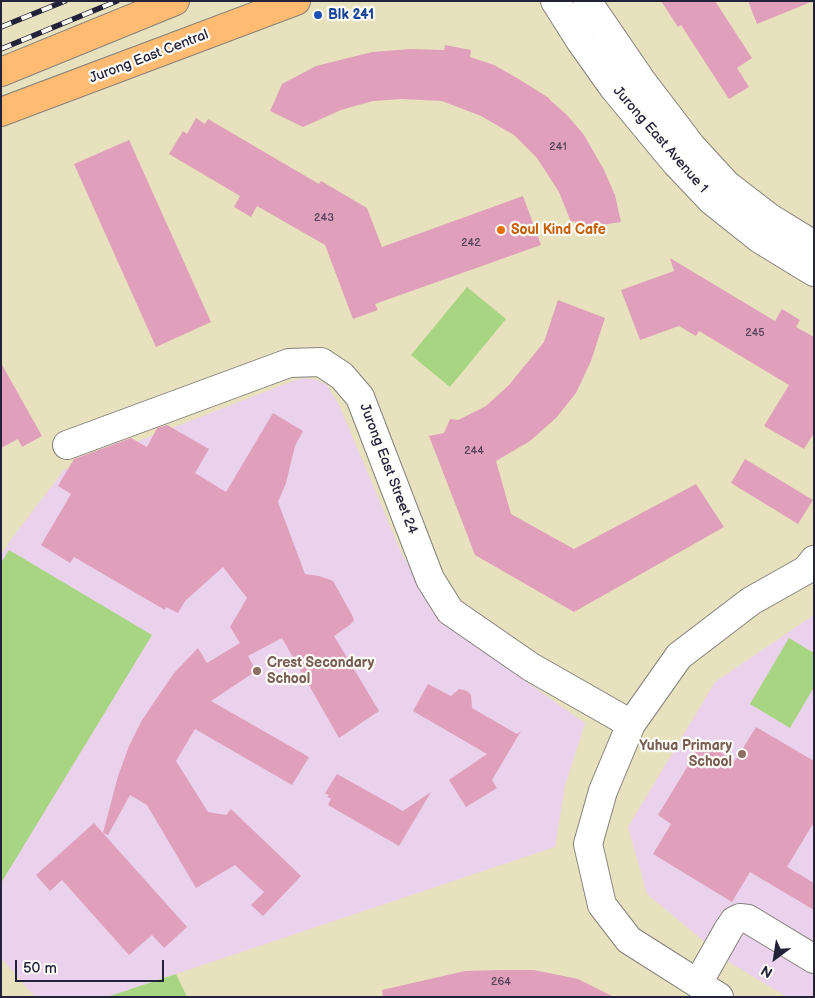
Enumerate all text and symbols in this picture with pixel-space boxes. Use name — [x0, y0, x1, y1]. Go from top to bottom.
place label: Blk 241 — [328, 7, 374, 23]
marker: Blk 241 — [312, 9, 324, 21]
street label: Jurong East Central — [87, 27, 211, 87]
street label: Jurong East Avenue 1 — [609, 83, 711, 197]
house number: 241 — [549, 140, 567, 154]
house number: 243 — [314, 211, 334, 225]
place label: Soul Kind Cafe — [511, 222, 606, 238]
marker: Soul Kind Cafe — [495, 224, 507, 236]
house number: 242 — [461, 236, 481, 250]
house number: 245 — [745, 326, 765, 340]
street label: Jurong East Street 24 — [355, 401, 421, 537]
house number: 244 — [464, 444, 484, 458]
place label: Crest Secondary School — [267, 655, 374, 688]
marker: Crest Secondary School — [251, 665, 263, 677]
place label: Yuhua Primary School — [639, 738, 732, 770]
marker: Yuhua Primary School — [736, 748, 748, 760]
north arrow — [750, 933, 800, 983]
scale bar — [18, 950, 166, 982]
text: 50 m — [23, 959, 57, 978]
text: N — [758, 961, 776, 981]
house number: 264 — [491, 975, 511, 989]

